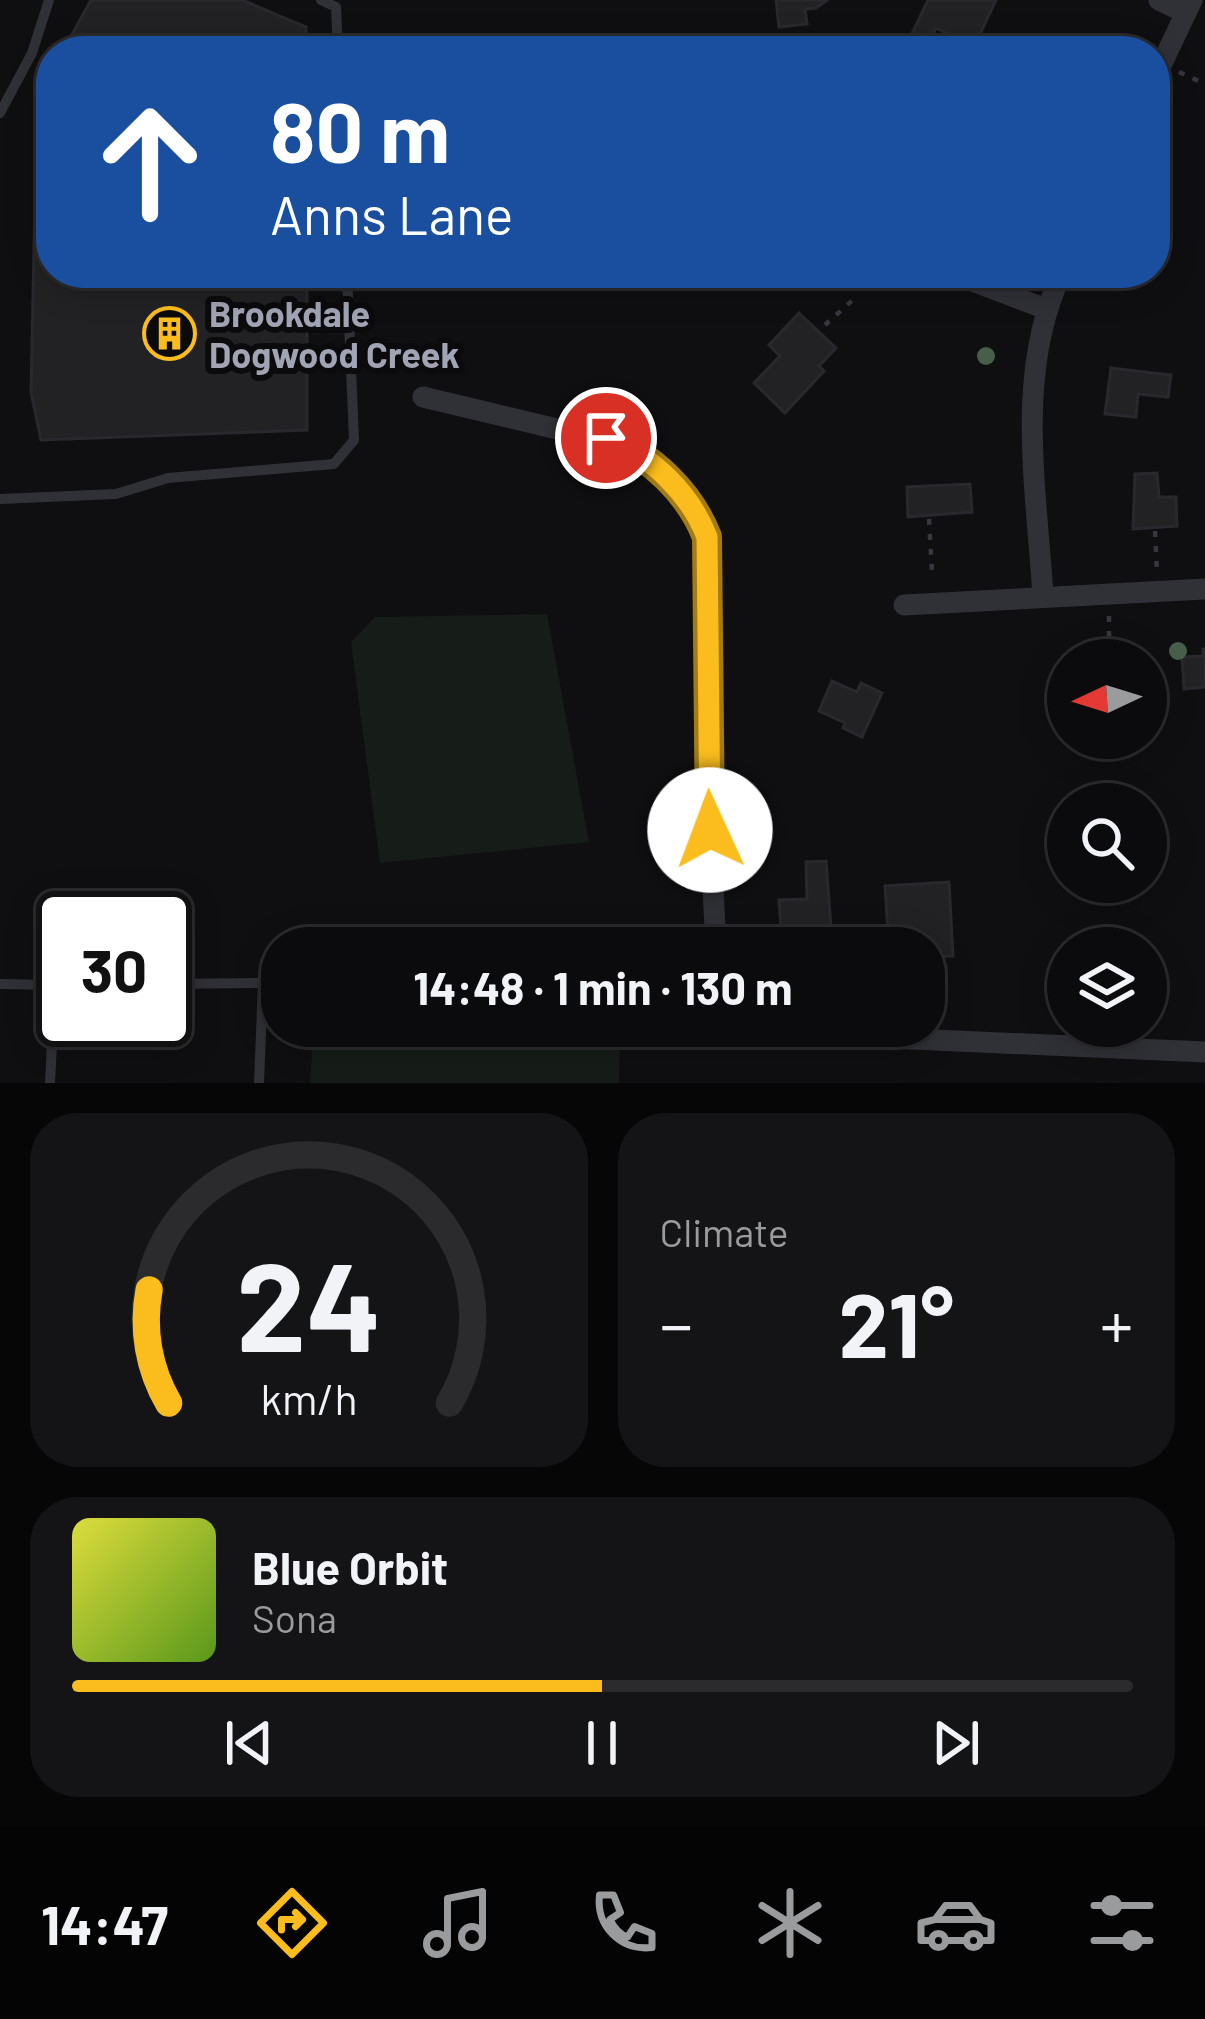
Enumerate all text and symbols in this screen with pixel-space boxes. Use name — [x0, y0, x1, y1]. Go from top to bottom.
text: 80 m — [270, 79, 450, 180]
icon: ahead — [72, 84, 228, 240]
text: Anns Lane — [270, 181, 514, 246]
place label: Brookdale Dogwood Creek — [209, 291, 460, 375]
building icon: Brookdale Dogwood Creek — [142, 305, 198, 361]
pin — [555, 387, 657, 489]
icon: arrive — [573, 405, 639, 471]
north arrow — [1047, 639, 1167, 759]
map controls — [1047, 639, 1167, 1047]
position arrow — [647, 767, 773, 893]
button: search — [1047, 783, 1167, 903]
speed limit sign: 30 — [36, 891, 192, 1047]
button: layers — [1047, 927, 1167, 1047]
text: 14:48 · 1 min · 130 m — [413, 960, 793, 1014]
text: Climate — [660, 1208, 789, 1255]
text: 24 — [236, 1227, 381, 1377]
text: 21° — [838, 1268, 954, 1376]
text: − — [660, 1283, 693, 1362]
text: + — [1100, 1283, 1133, 1362]
text: km/h — [260, 1372, 357, 1424]
text: Blue Orbit — [252, 1540, 448, 1594]
text: Sona — [252, 1594, 337, 1641]
icon: previous — [216, 1710, 282, 1776]
icon: pause — [569, 1710, 635, 1776]
icon: next — [923, 1710, 989, 1776]
icon: directions — [250, 1881, 334, 1965]
icon: music — [416, 1881, 500, 1965]
icon: phone — [582, 1881, 666, 1965]
icon: climate — [748, 1881, 832, 1965]
icon: car — [914, 1881, 998, 1965]
icon: filters — [1080, 1881, 1164, 1965]
text: 14:47 — [41, 1891, 168, 1956]

